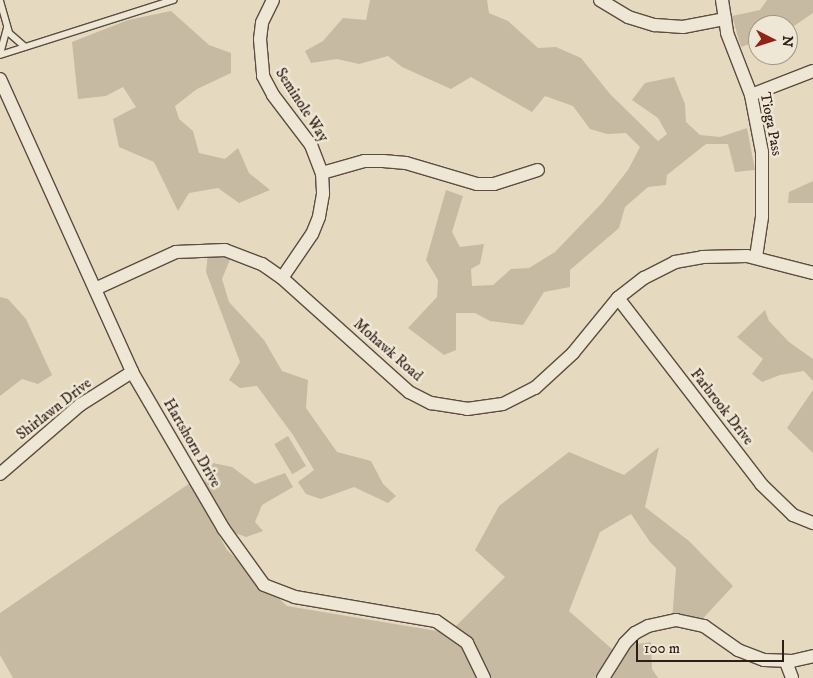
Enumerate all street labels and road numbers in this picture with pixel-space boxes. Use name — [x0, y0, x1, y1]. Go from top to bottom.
street label: Seminole Way — [271, 65, 333, 145]
street label: Tioga Pass — [756, 91, 786, 157]
street label: Mohawk Road — [350, 315, 426, 385]
street label: Farbrook Drive — [687, 365, 757, 449]
street label: Shirlawn Drive — [13, 374, 95, 444]
street label: Hartshorn Drive — [159, 395, 225, 491]

